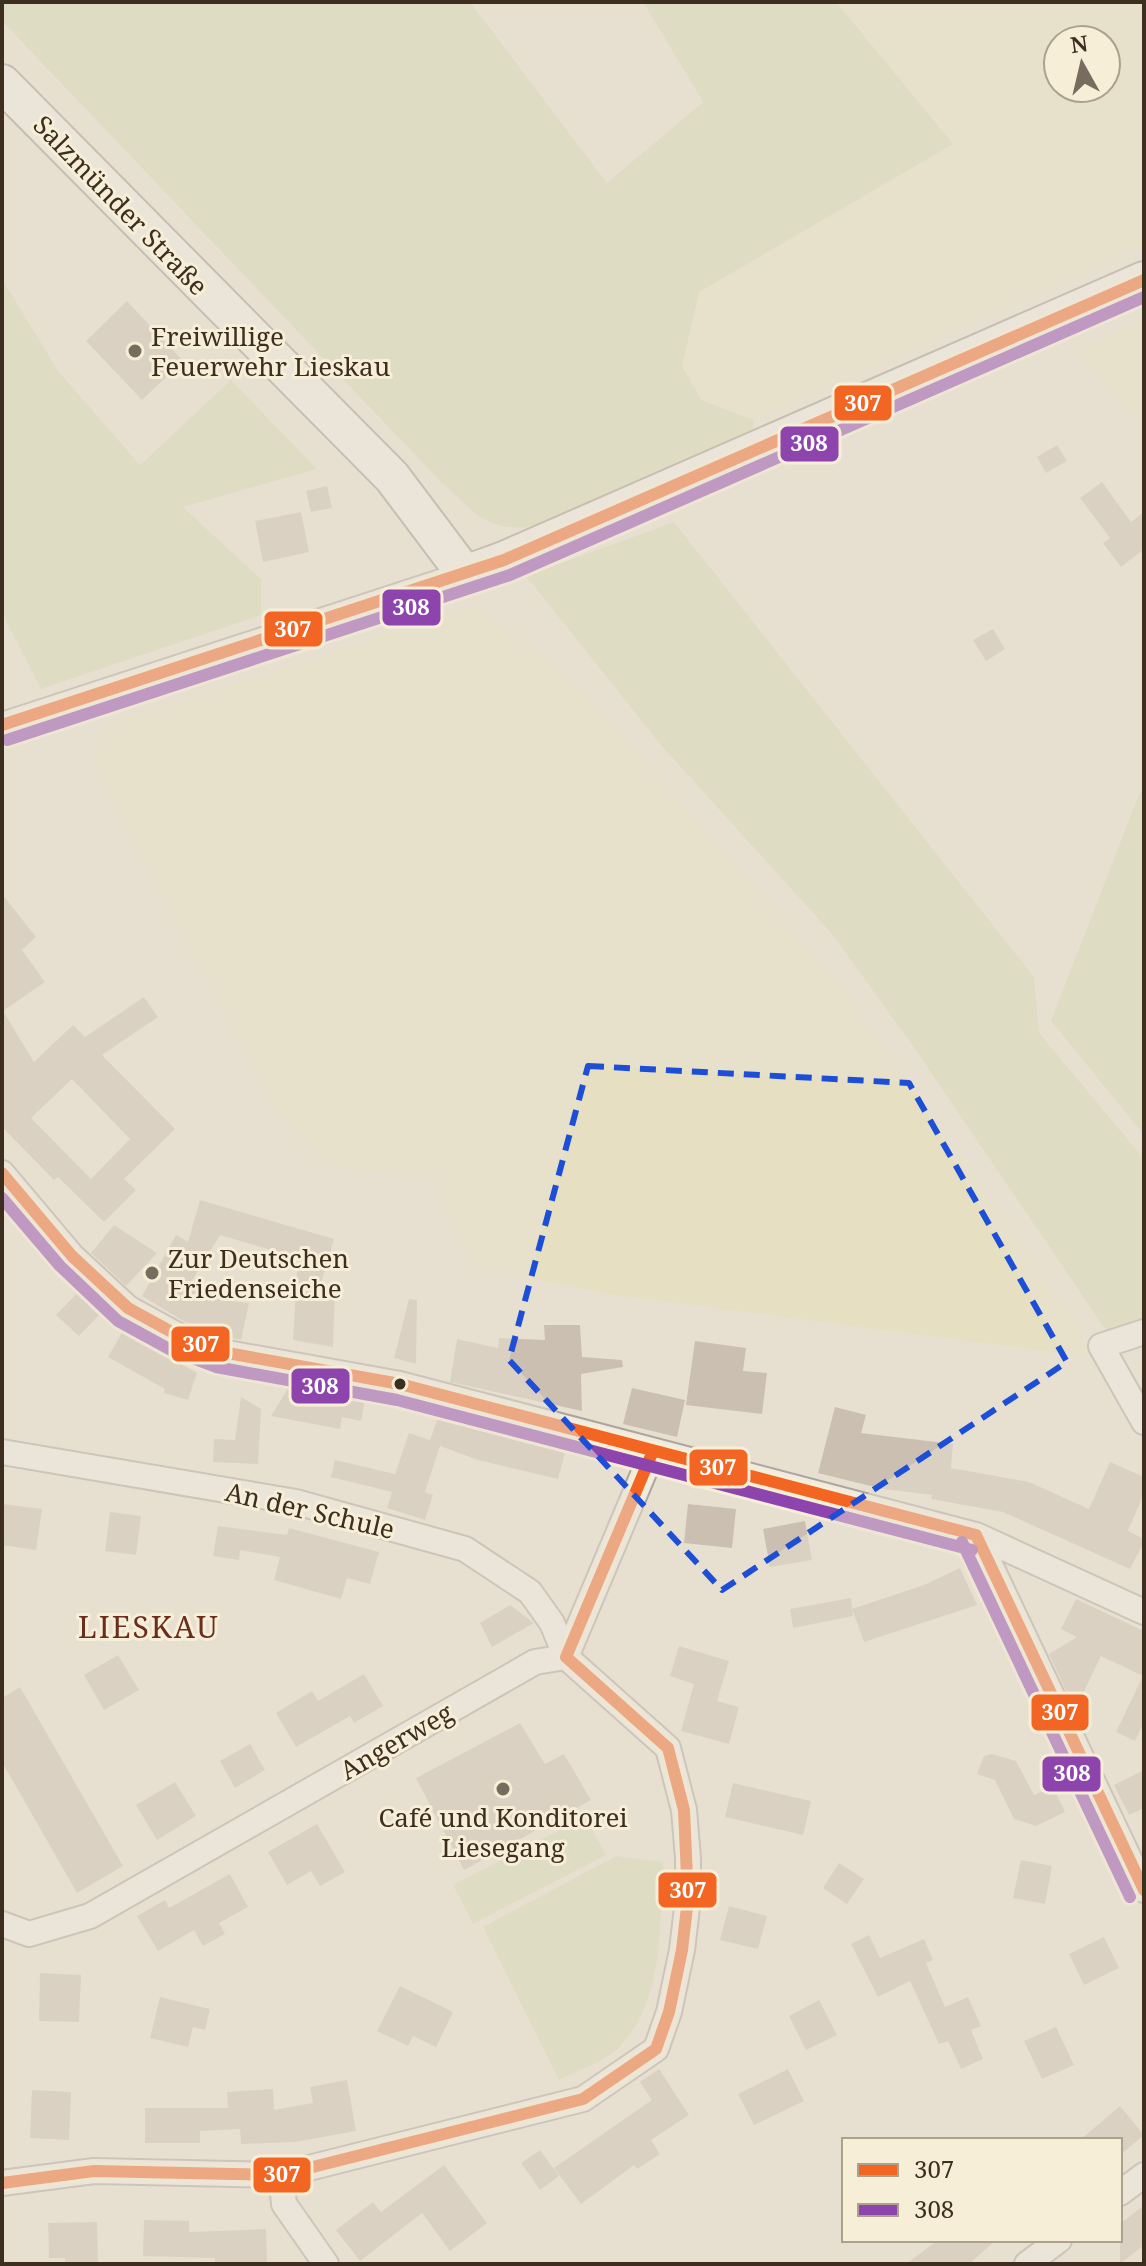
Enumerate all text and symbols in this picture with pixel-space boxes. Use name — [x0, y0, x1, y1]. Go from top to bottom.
north arrow — [1042, 24, 1122, 104]
text: N — [1068, 27, 1090, 59]
street label: Salzmünder Straße — [26, 107, 216, 303]
place label: Freiwillige Feuerwehr Lieskau — [151, 318, 390, 384]
marker: Freiwillige Feuerwehr Lieskau — [126, 342, 144, 360]
line badge: 307 — [833, 384, 893, 422]
text: 307 — [844, 387, 882, 417]
line badge: 308 — [779, 425, 840, 463]
text: 308 — [790, 427, 828, 457]
line badge: 308 — [381, 588, 442, 627]
text: 308 — [392, 591, 430, 621]
line badge: 307 — [263, 610, 324, 648]
text: 307 — [274, 613, 312, 643]
place label: Zur Deutschen Friedenseiche — [168, 1240, 349, 1306]
marker: Zur Deutschen Friedenseiche — [143, 1264, 161, 1282]
line badge: 307 — [170, 1325, 231, 1363]
text: 307 — [182, 1328, 220, 1358]
line badge: 308 — [290, 1367, 351, 1405]
text: 308 — [301, 1370, 339, 1400]
unlabelled marker — [392, 1376, 408, 1392]
line badge: 307 — [688, 1448, 749, 1487]
text: 307 — [699, 1451, 737, 1481]
street label: An der Schule — [222, 1473, 398, 1547]
district label: LIESKAU — [78, 1606, 220, 1647]
line badge: 307 — [1030, 1693, 1090, 1732]
street label: Angerweg — [333, 1694, 459, 1788]
text: 307 — [1041, 1696, 1079, 1726]
line badge: 308 — [1041, 1755, 1102, 1793]
text: 308 — [1053, 1757, 1091, 1787]
marker: Café und Konditorei Liesegang — [494, 1780, 512, 1798]
place label: Café und Konditorei Liesegang — [378, 1799, 628, 1865]
line badge: 307 — [657, 1871, 718, 1909]
text: 307 — [669, 1874, 707, 1904]
legend — [842, 2138, 1122, 2242]
text: 307 — [914, 2152, 954, 2185]
line badge: 307 — [252, 2156, 312, 2194]
text: 307 — [263, 2158, 301, 2188]
text: 308 — [914, 2192, 954, 2225]

